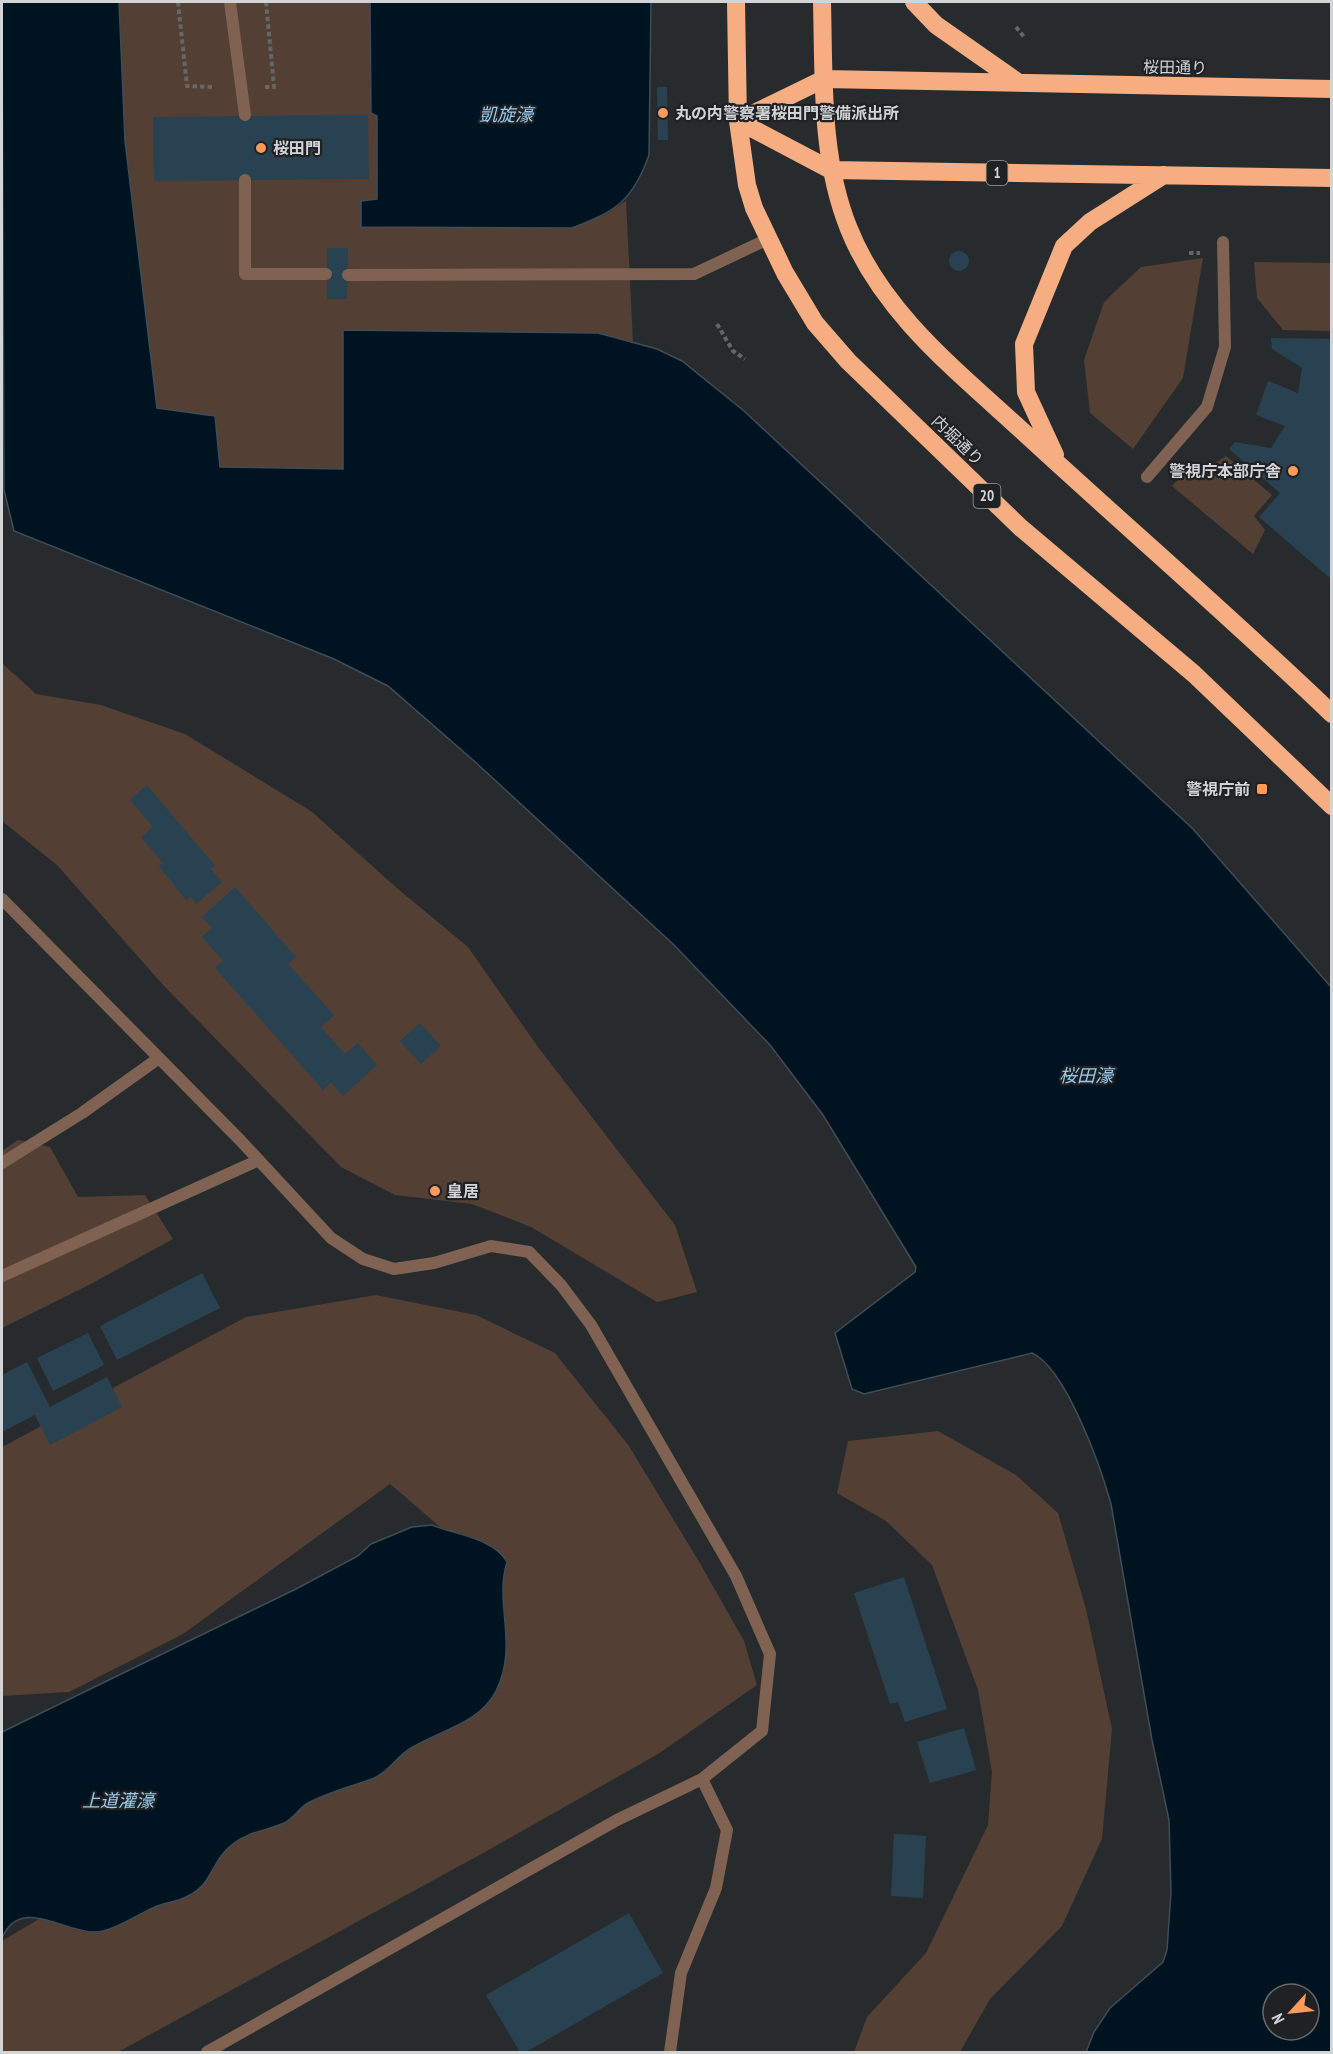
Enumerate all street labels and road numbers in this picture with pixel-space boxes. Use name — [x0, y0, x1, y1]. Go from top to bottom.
street label: 桜田通り — [1143, 56, 1207, 78]
road number: 1 — [986, 161, 1008, 185]
street label: 内堀通り — [928, 411, 988, 469]
road number: 20 — [974, 484, 1000, 508]

